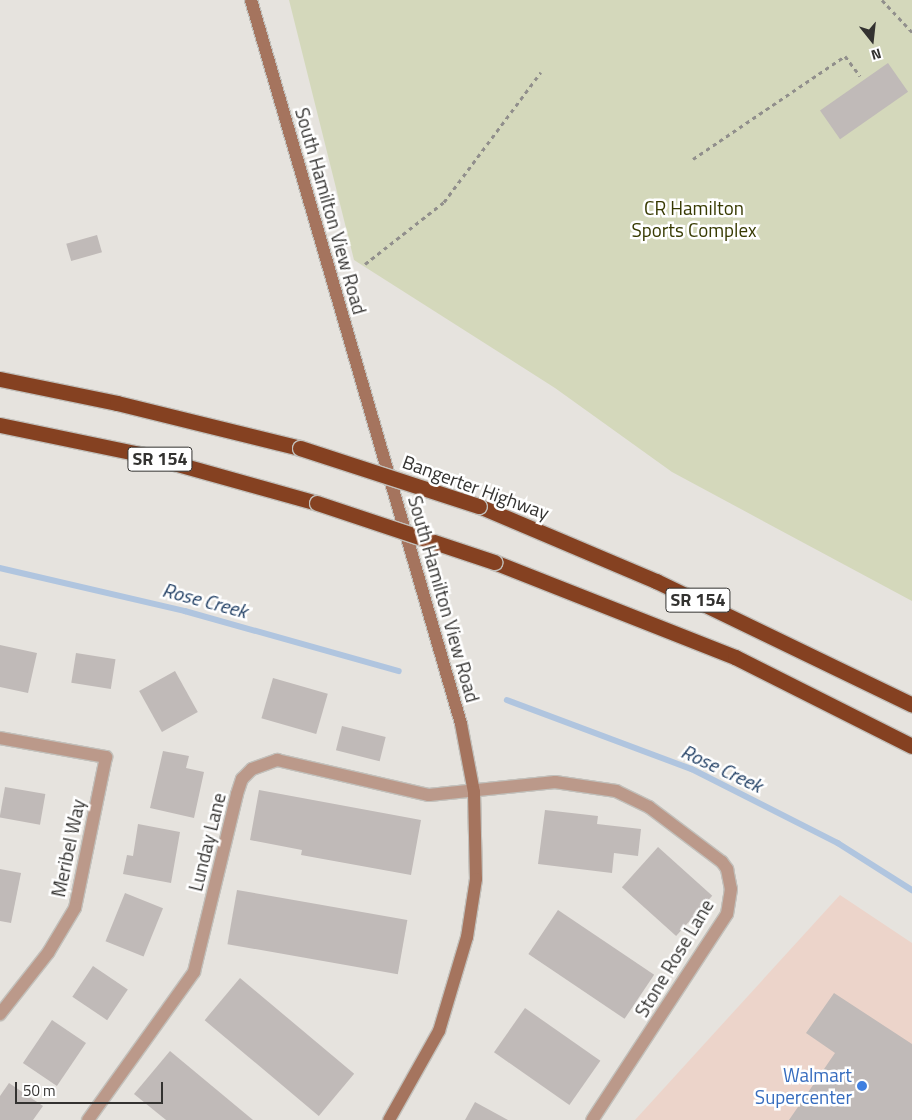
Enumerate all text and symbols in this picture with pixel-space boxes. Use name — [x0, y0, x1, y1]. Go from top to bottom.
north arrow — [847, 15, 897, 65]
text: N — [869, 43, 884, 66]
street label: South Hamilton View Road — [291, 105, 371, 317]
park label: CR Hamilton Sports Complex — [631, 197, 757, 241]
road number: SR 154 — [126, 444, 194, 474]
street label: Bangerter Highway — [400, 450, 552, 524]
street label: South Hamilton View Road — [404, 493, 484, 705]
water label: Rose Creek — [160, 577, 250, 623]
road number: SR 154 — [664, 584, 732, 616]
water label: Rose Creek — [678, 739, 766, 797]
street label: Lunday Lane — [184, 790, 230, 894]
street label: Meribel Way — [47, 797, 89, 899]
street label: Stone Rose Lane — [630, 895, 718, 1021]
place label: Walmart Supercenter — [755, 1064, 852, 1108]
scale bar — [18, 1072, 165, 1104]
text: 50 m — [23, 1079, 56, 1102]
marker: Walmart Supercenter — [856, 1080, 868, 1092]

